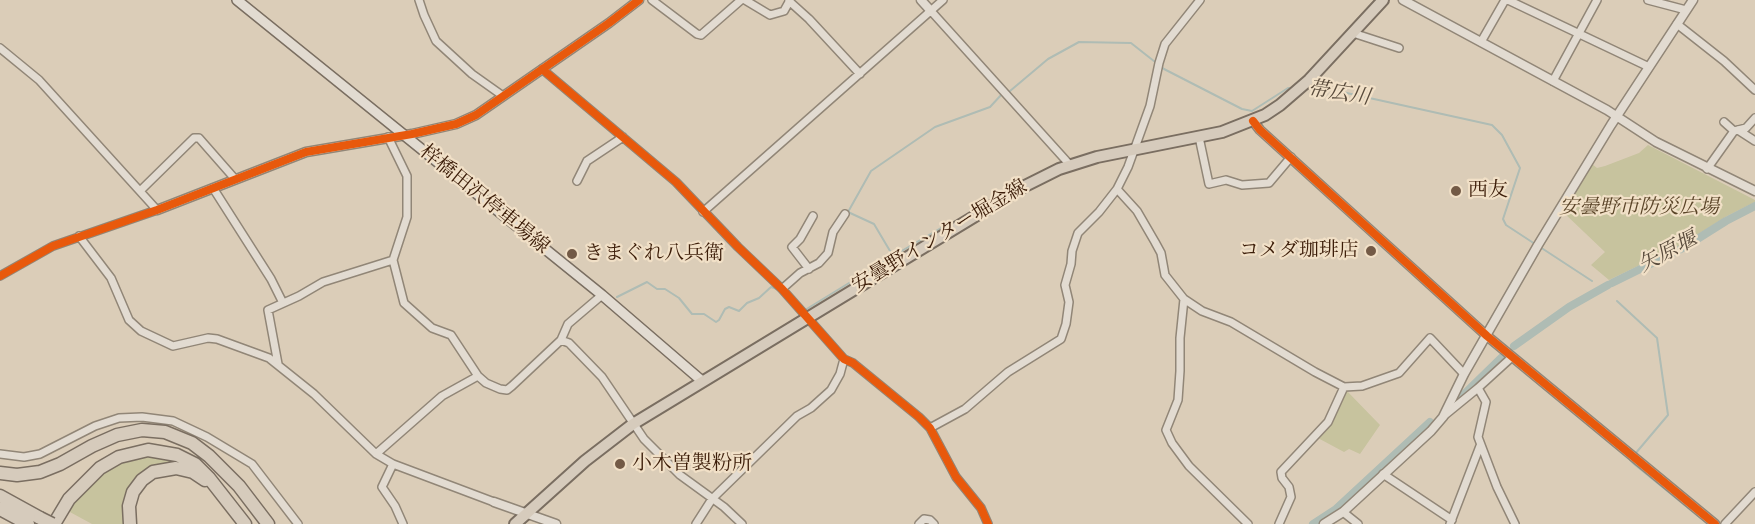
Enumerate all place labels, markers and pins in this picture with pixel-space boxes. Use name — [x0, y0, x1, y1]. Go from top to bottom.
place label: 西友 — [1468, 179, 1508, 203]
marker: 西友 — [1449, 184, 1463, 198]
place label: コメダ珈琲店 — [1239, 239, 1359, 263]
place label: きまぐれ八兵衛 — [584, 242, 724, 266]
marker: コメダ珈琲店 — [1364, 244, 1378, 258]
marker: きまぐれ八兵衛 — [565, 247, 579, 261]
place label: 小木曽製粉所 — [632, 452, 752, 476]
marker: 小木曽製粉所 — [613, 457, 627, 471]

